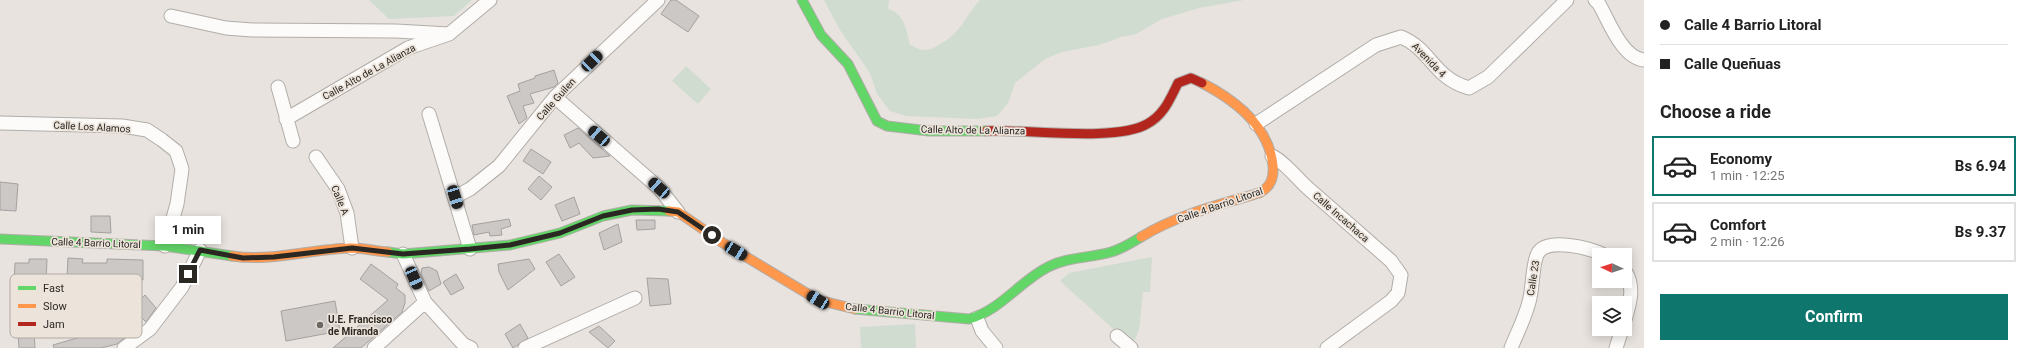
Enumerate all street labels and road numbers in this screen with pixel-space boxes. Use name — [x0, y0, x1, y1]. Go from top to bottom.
street label: Avenida 4 — [1410, 41, 1448, 80]
street label: Calle Alto de La Alianza — [321, 42, 417, 102]
street label: Calle Guilen — [534, 76, 578, 122]
street label: Calle Los Alamos — [53, 119, 131, 135]
street label: Calle Alto de La Alianza — [921, 124, 1025, 136]
street label: Calle A — [329, 184, 351, 217]
street label: Calle 4 Barrio Litoral — [1176, 185, 1264, 225]
street label: Calle Incachaca — [1311, 190, 1371, 244]
street label: Calle 4 Barrio Litoral — [51, 236, 141, 250]
street label: Calle 23 — [1525, 259, 1541, 297]
street label: Calle 4 Barrio Litoral — [845, 301, 935, 321]

